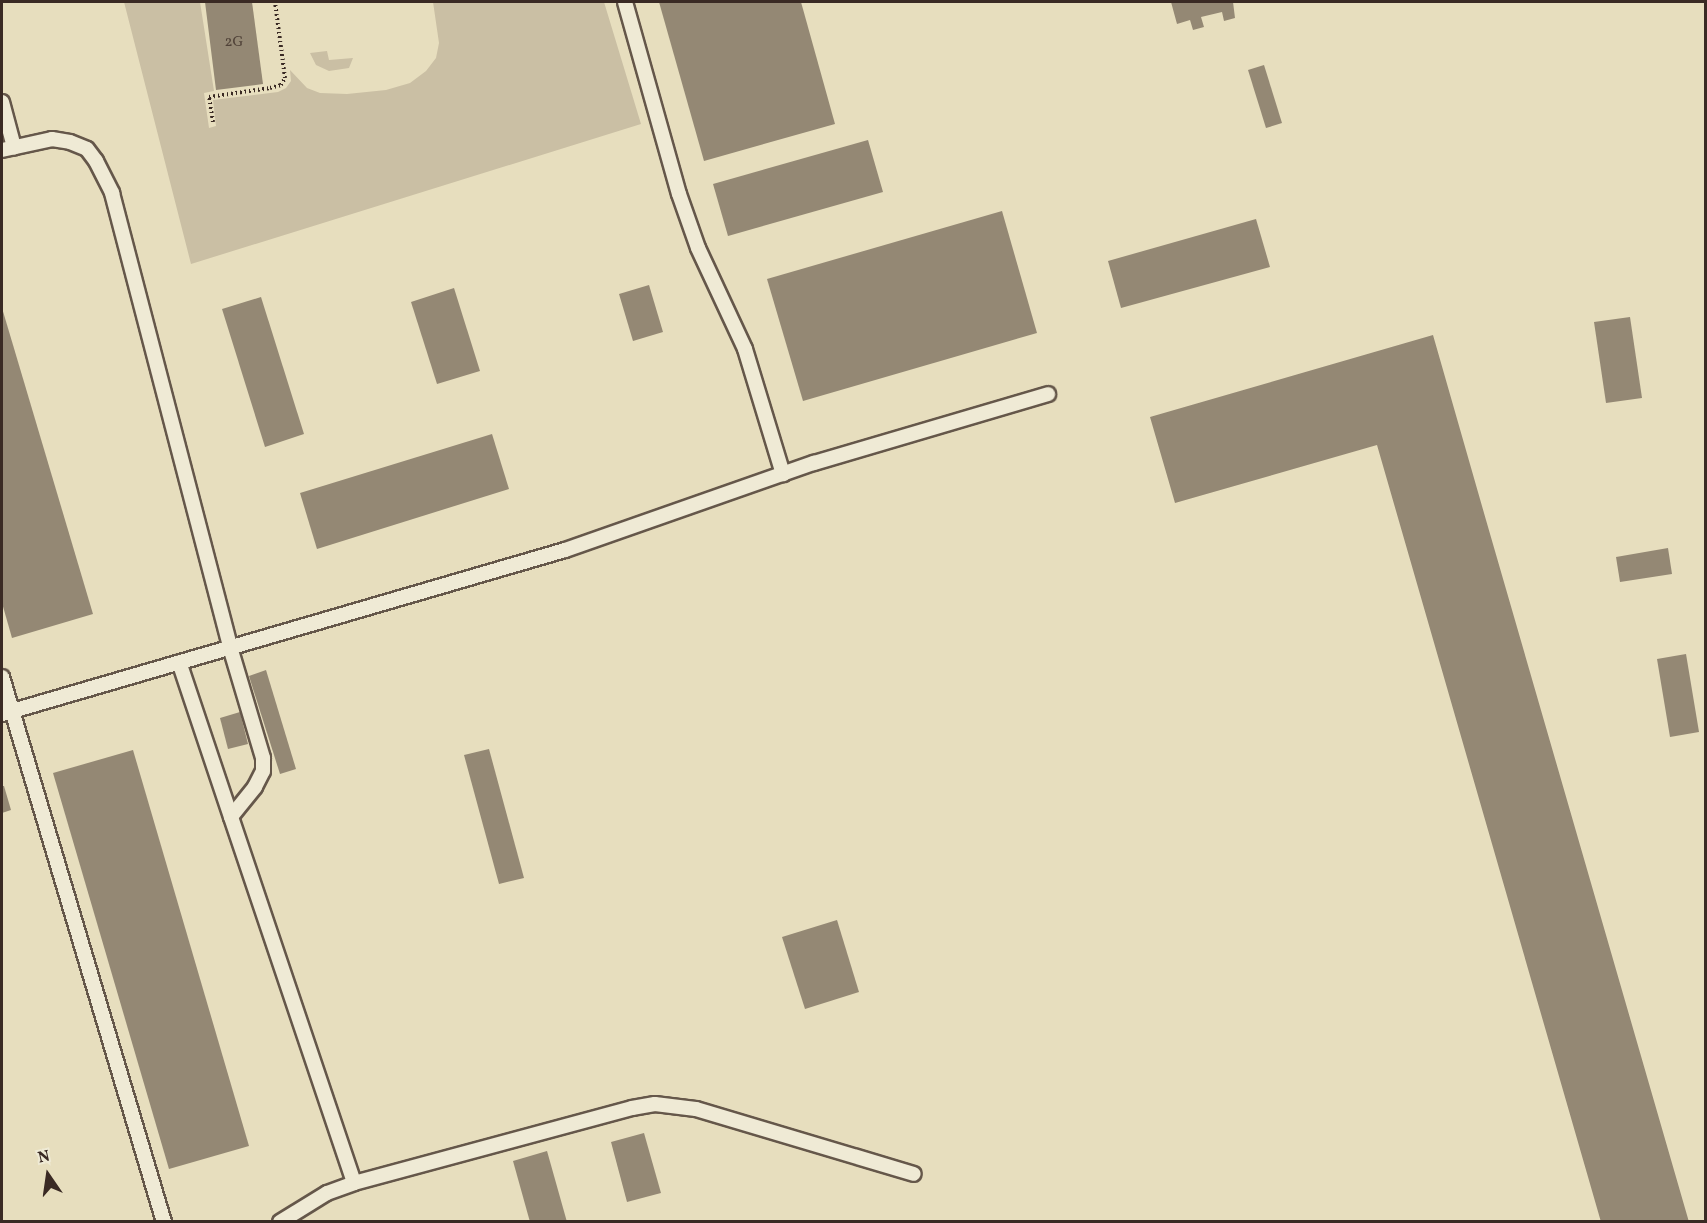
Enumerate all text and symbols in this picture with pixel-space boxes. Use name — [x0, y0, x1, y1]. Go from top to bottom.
house number: 2G — [224, 34, 244, 52]
north arrow — [18, 1145, 78, 1205]
text: N — [36, 1145, 52, 1169]

